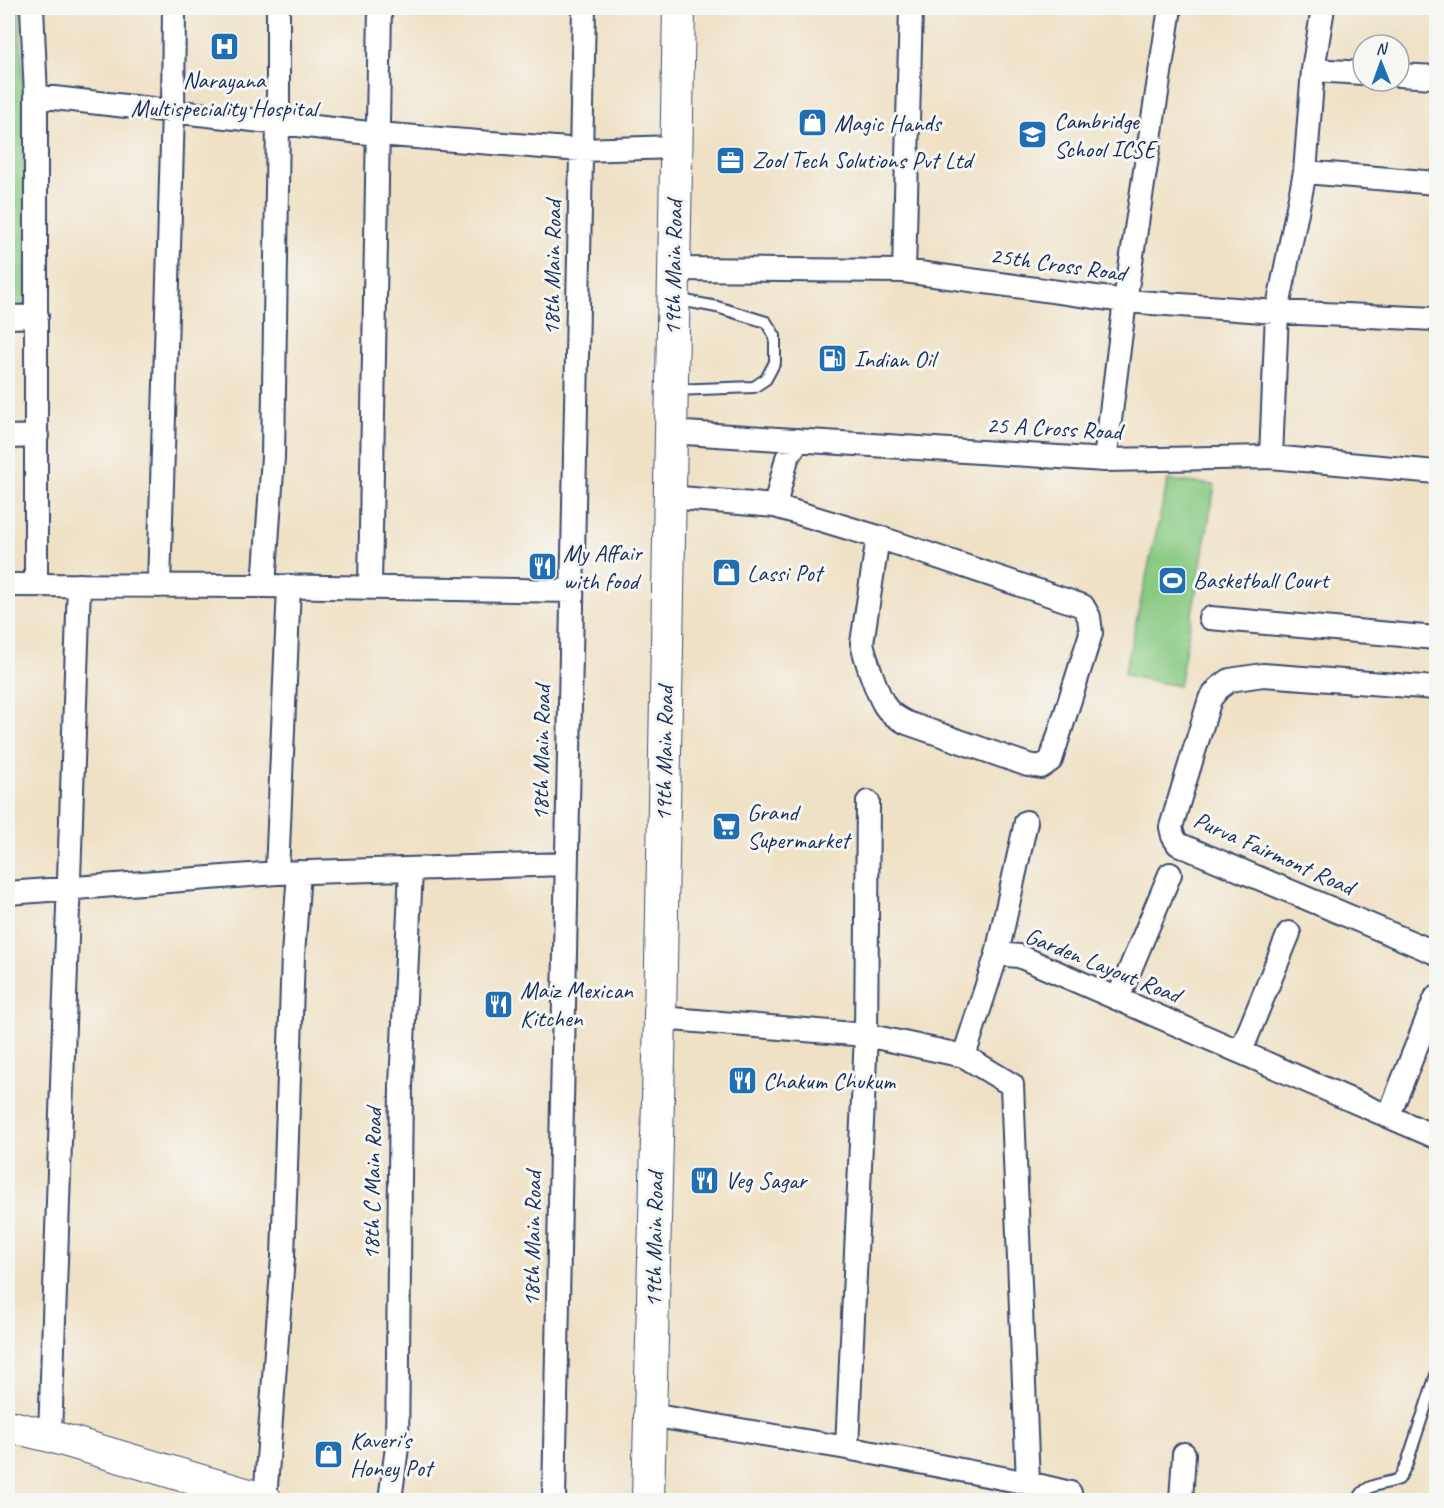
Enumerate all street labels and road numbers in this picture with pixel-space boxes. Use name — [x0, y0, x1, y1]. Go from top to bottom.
street label: 18th Main Road — [536, 196, 568, 336]
street label: 19th Main Road — [657, 196, 689, 336]
street label: 25th Cross Road — [988, 240, 1131, 289]
street label: 25 A Cross Road — [986, 409, 1126, 447]
street label: 18th Main Road — [525, 681, 557, 821]
street label: 19th Main Road — [648, 682, 680, 822]
street label: Purva Fairmont Road — [1189, 804, 1362, 903]
street label: Garden Layout Road — [1021, 920, 1188, 1011]
street label: 18th C Main Road — [356, 1104, 388, 1260]
street label: 18th Main Road — [516, 1167, 548, 1307]
street label: 19th Main Road — [638, 1168, 670, 1308]

